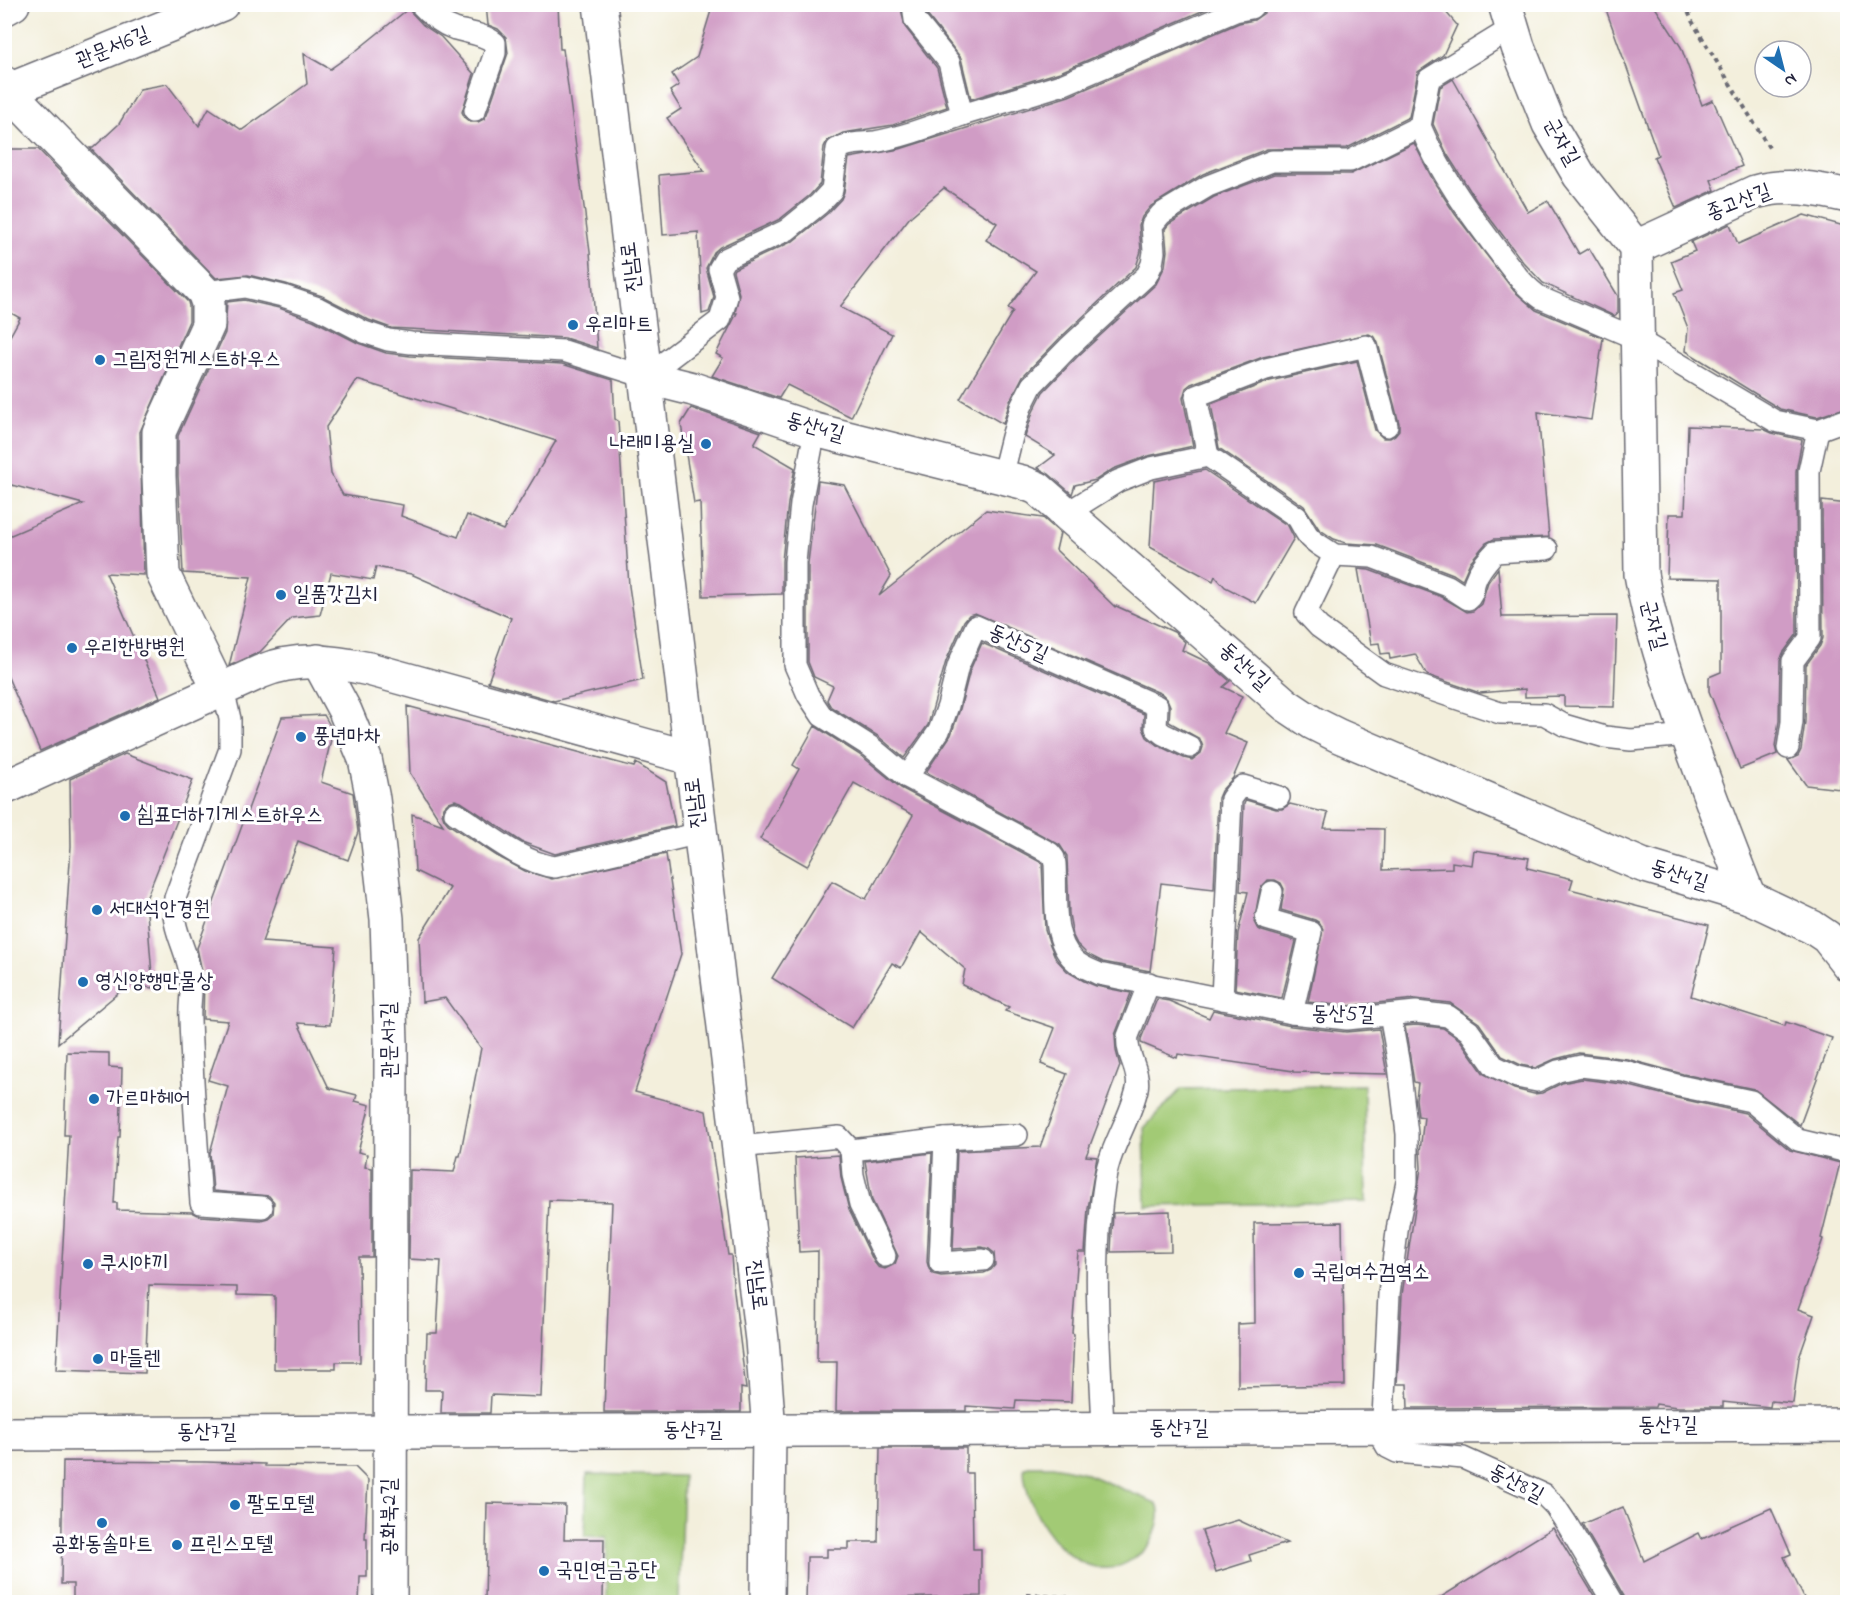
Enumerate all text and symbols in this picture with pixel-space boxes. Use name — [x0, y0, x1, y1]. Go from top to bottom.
street label: 관문서6길 — [72, 20, 154, 76]
north arrow — [1753, 39, 1813, 99]
text: N — [1779, 67, 1802, 93]
street label: 군자길 — [1536, 113, 1586, 172]
street label: 종고산길 — [1702, 177, 1776, 229]
street label: 진남로 — [614, 240, 650, 294]
place label: 우리마트 — [585, 310, 653, 340]
marker: 우리마트 — [566, 318, 580, 332]
place label: 그림정원게스트하우스 — [112, 345, 281, 375]
marker: 그림정원게스트하우스 — [93, 353, 107, 367]
street label: 동산4길 — [782, 405, 848, 451]
place label: 나래미용실 — [610, 429, 694, 459]
marker: 나래미용실 — [699, 437, 713, 451]
place label: 일품갓김치 — [293, 580, 378, 610]
marker: 일품갓김치 — [274, 588, 288, 602]
street label: 군자길 — [1632, 597, 1674, 653]
street label: 동산5길 — [983, 618, 1053, 670]
place label: 우리한방병원 — [84, 633, 185, 663]
street label: 동산4길 — [1212, 636, 1276, 698]
marker: 우리한방병원 — [65, 641, 79, 655]
place label: 풍년마차 — [313, 722, 381, 752]
marker: 풍년마차 — [294, 730, 308, 744]
street label: 진남로 — [678, 776, 714, 830]
place label: 쉼표더하기게스트하우스 — [137, 801, 323, 831]
marker: 쉼표더하기게스트하우스 — [118, 809, 132, 823]
street label: 동산4길 — [1646, 853, 1712, 899]
place label: 서대석안경원 — [109, 895, 210, 925]
marker: 서대석안경원 — [90, 903, 104, 917]
place label: 영신양행만물상 — [95, 967, 213, 997]
marker: 영신양행만물상 — [76, 975, 90, 989]
street label: 동산5길 — [1311, 999, 1375, 1031]
street label: 관문서7길 — [374, 1002, 406, 1078]
place label: 가르마헤어 — [106, 1084, 191, 1114]
marker: 가르마헤어 — [87, 1092, 101, 1106]
place label: 쿠시야끼 — [100, 1249, 168, 1279]
marker: 쿠시야끼 — [81, 1257, 95, 1271]
street label: 진남로 — [738, 1258, 774, 1312]
place label: 국립여수검역소 — [1311, 1258, 1429, 1288]
marker: 국립여수검역소 — [1292, 1266, 1306, 1280]
place label: 마들렌 — [110, 1344, 161, 1374]
marker: 마들렌 — [91, 1352, 105, 1366]
street label: 동산7길 — [1638, 1411, 1698, 1441]
street label: 동산7길 — [1149, 1414, 1209, 1444]
street label: 동산7길 — [663, 1416, 723, 1446]
street label: 동산7길 — [177, 1418, 237, 1448]
street label: 동산8길 — [1483, 1457, 1549, 1511]
street label: 공화북2길 — [375, 1478, 405, 1556]
place label: 팔도모텔 — [247, 1490, 315, 1520]
marker: 팔도모텔 — [228, 1498, 242, 1512]
marker: 공화동솔마트 — [95, 1516, 109, 1530]
place label: 공화동솔마트 — [51, 1530, 153, 1560]
place label: 프린스모텔 — [189, 1530, 274, 1560]
marker: 프린스모텔 — [170, 1538, 184, 1552]
place label: 국민연금공단 — [556, 1556, 657, 1586]
marker: 국민연금공단 — [537, 1564, 551, 1578]

